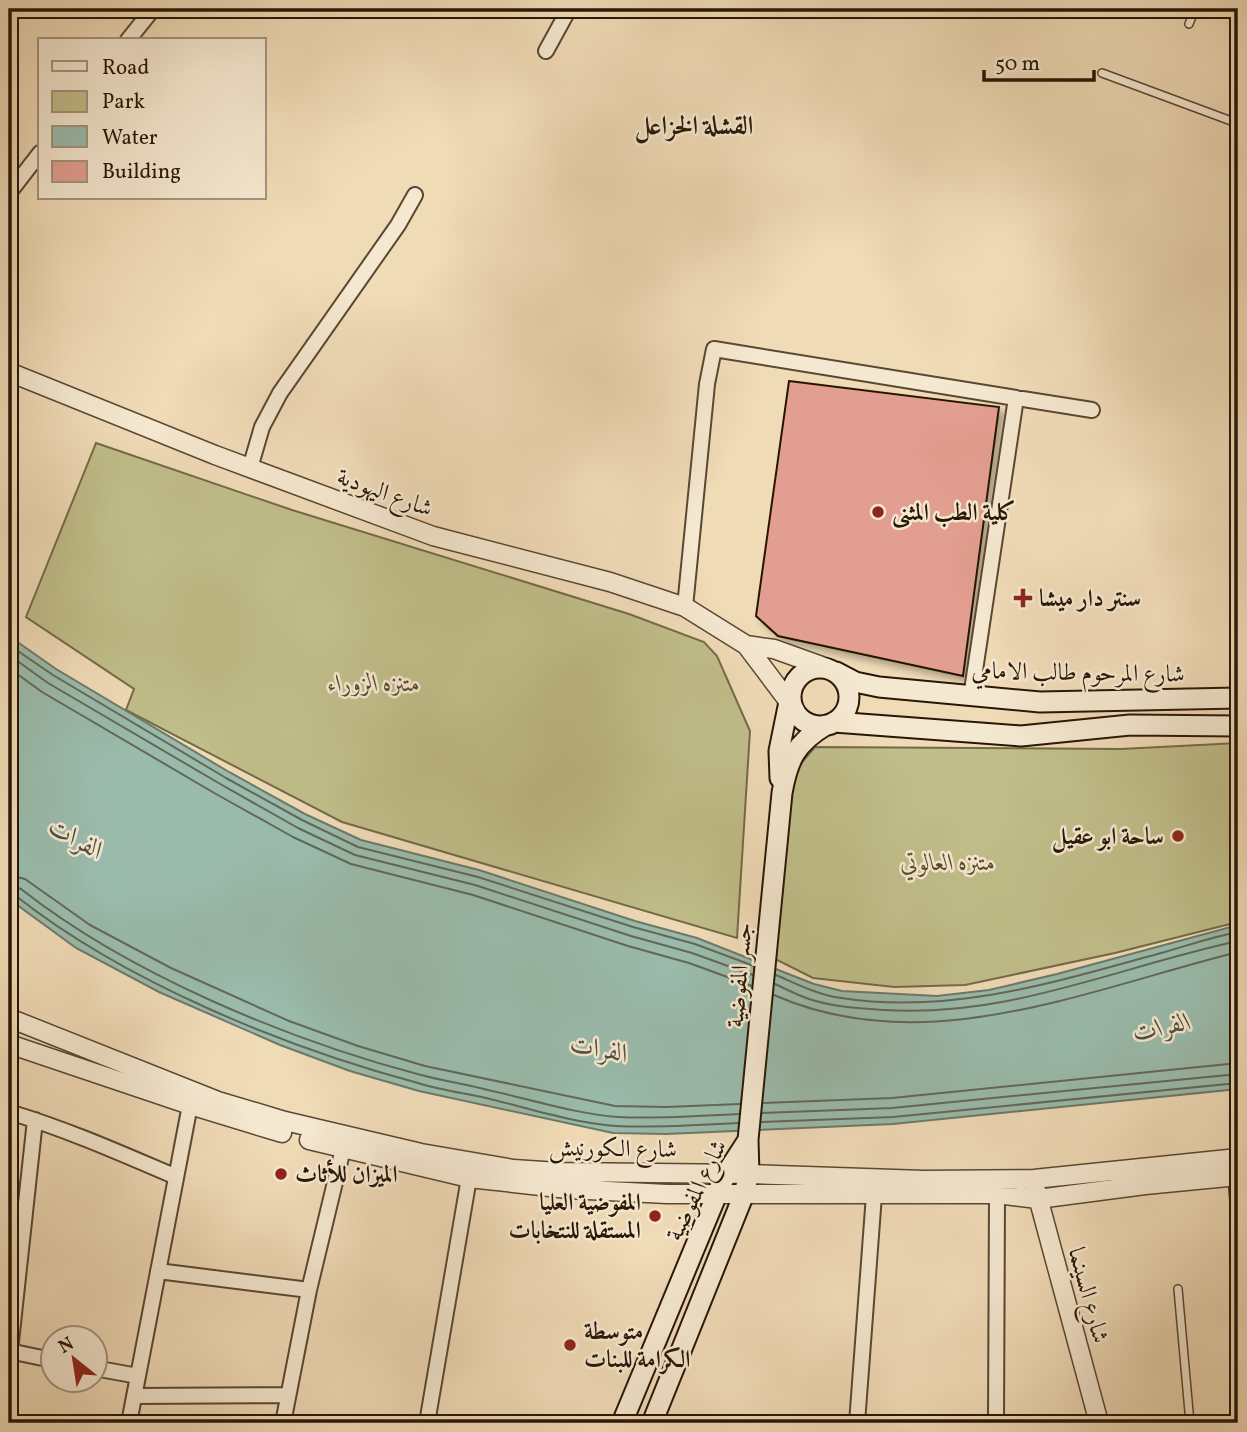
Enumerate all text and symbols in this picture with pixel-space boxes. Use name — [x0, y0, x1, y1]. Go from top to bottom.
legend — [38, 38, 266, 200]
scale bar — [984, 38, 1095, 82]
text: 50 m — [995, 50, 1040, 79]
text: Road — [102, 54, 149, 83]
text: Park — [102, 88, 145, 117]
district label: القشلة الخزاعل — [635, 109, 753, 145]
text: Water — [102, 124, 158, 153]
text: Building — [102, 158, 181, 187]
street label: شارع اليهودية — [331, 461, 437, 528]
place label: كلية الطب المثنى — [892, 497, 1016, 531]
marker: كلية الطب المثنى — [870, 504, 886, 520]
place label: سنتر دار ميشا — [1039, 583, 1141, 617]
marker: سنتر دار ميشا — [1013, 588, 1033, 608]
street label: شارع المرحوم طالب الامامي — [971, 655, 1185, 695]
park label: متنزه الزوراء — [328, 668, 420, 702]
water label: الفرات — [42, 810, 110, 870]
place label: ساحة ابو عقيل — [1052, 821, 1164, 855]
marker: ساحة ابو عقيل — [1170, 828, 1186, 844]
park label: متنزه العالوتي — [900, 847, 996, 881]
street label: جسر المفوضية — [719, 921, 763, 1029]
water label: الفرات — [1130, 1004, 1195, 1052]
water label: الفرات — [567, 1027, 632, 1073]
street label: شارع الكورنيش — [549, 1132, 677, 1169]
street label: شارع المفوضية — [659, 1134, 738, 1248]
place label: الميزان للأثاث — [295, 1159, 398, 1193]
marker: الميزان للأثاث — [273, 1166, 289, 1182]
place label: المفوضية العليا المستقلة للنتخابات — [508, 1187, 641, 1249]
marker: المفوضية العليا المستقلة للنتخابات — [647, 1208, 663, 1224]
street label: شارع السينما — [1057, 1244, 1116, 1347]
place label: متوسطة الكرامة للبنات — [584, 1316, 691, 1378]
north arrow — [38, 1324, 108, 1394]
text: N — [54, 1331, 79, 1361]
marker: متوسطة الكرامة للبنات — [562, 1337, 578, 1353]

